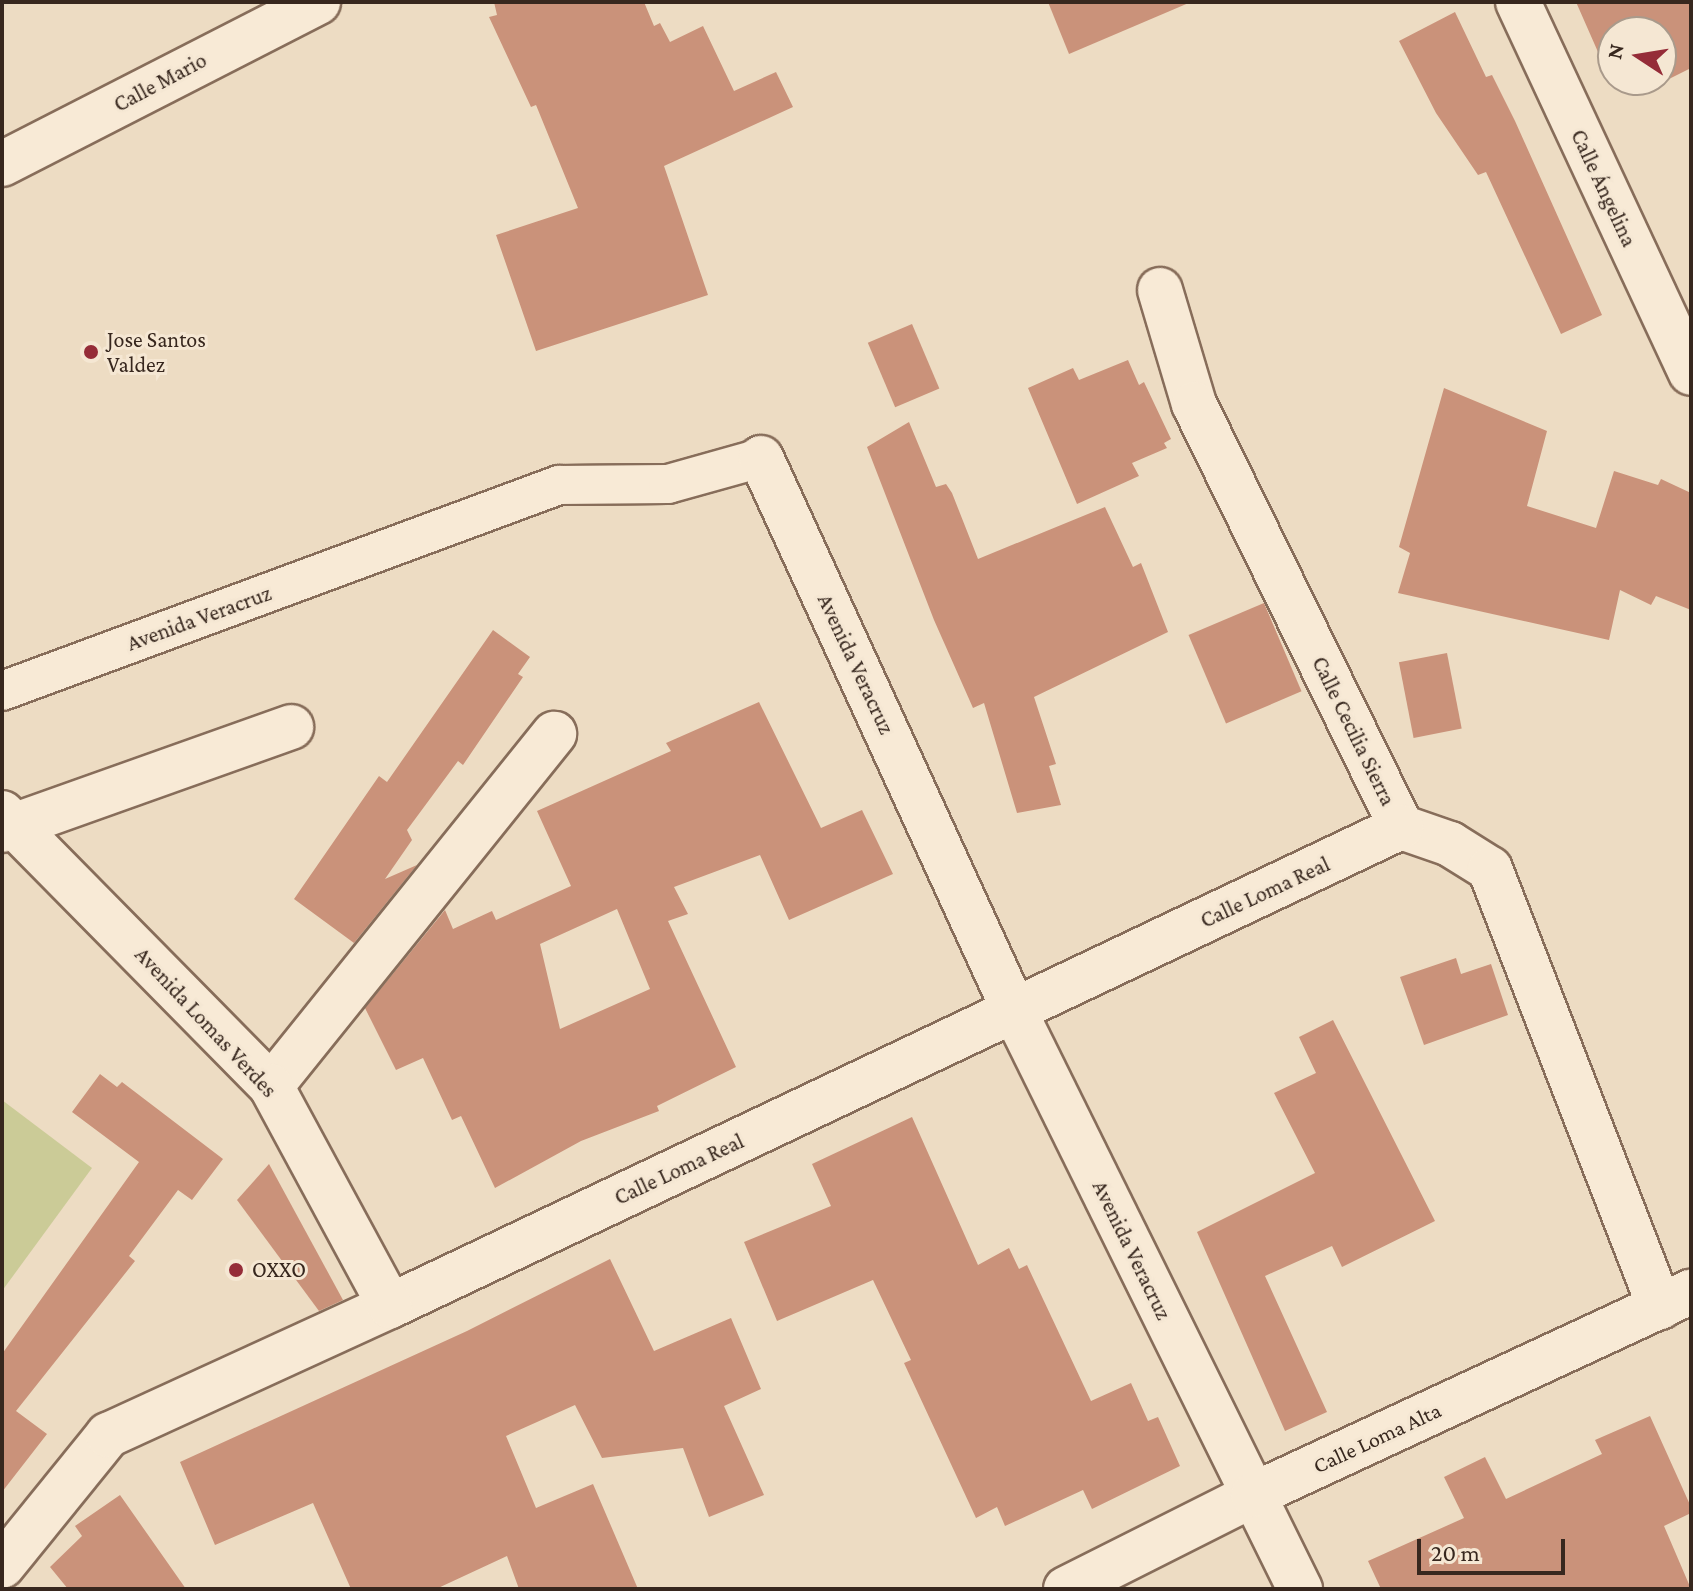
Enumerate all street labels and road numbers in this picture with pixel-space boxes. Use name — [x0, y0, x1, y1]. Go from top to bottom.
street label: Calle Mario — [109, 47, 211, 117]
street label: Calle Ángelina — [1565, 125, 1643, 251]
street label: Avenida Veracruz — [123, 580, 275, 656]
street label: Avenida Veracruz — [812, 590, 900, 738]
street label: Calle Cecilia Sierra — [1306, 652, 1402, 810]
street label: Calle Loma Real — [1196, 850, 1334, 934]
street label: Avenida Lomas Verdes — [129, 941, 283, 1103]
street label: Calle Loma Real — [610, 1127, 748, 1211]
street label: Avenida Veracruz — [1087, 1176, 1177, 1324]
street label: Calle Loma Alta — [1309, 1397, 1445, 1479]

